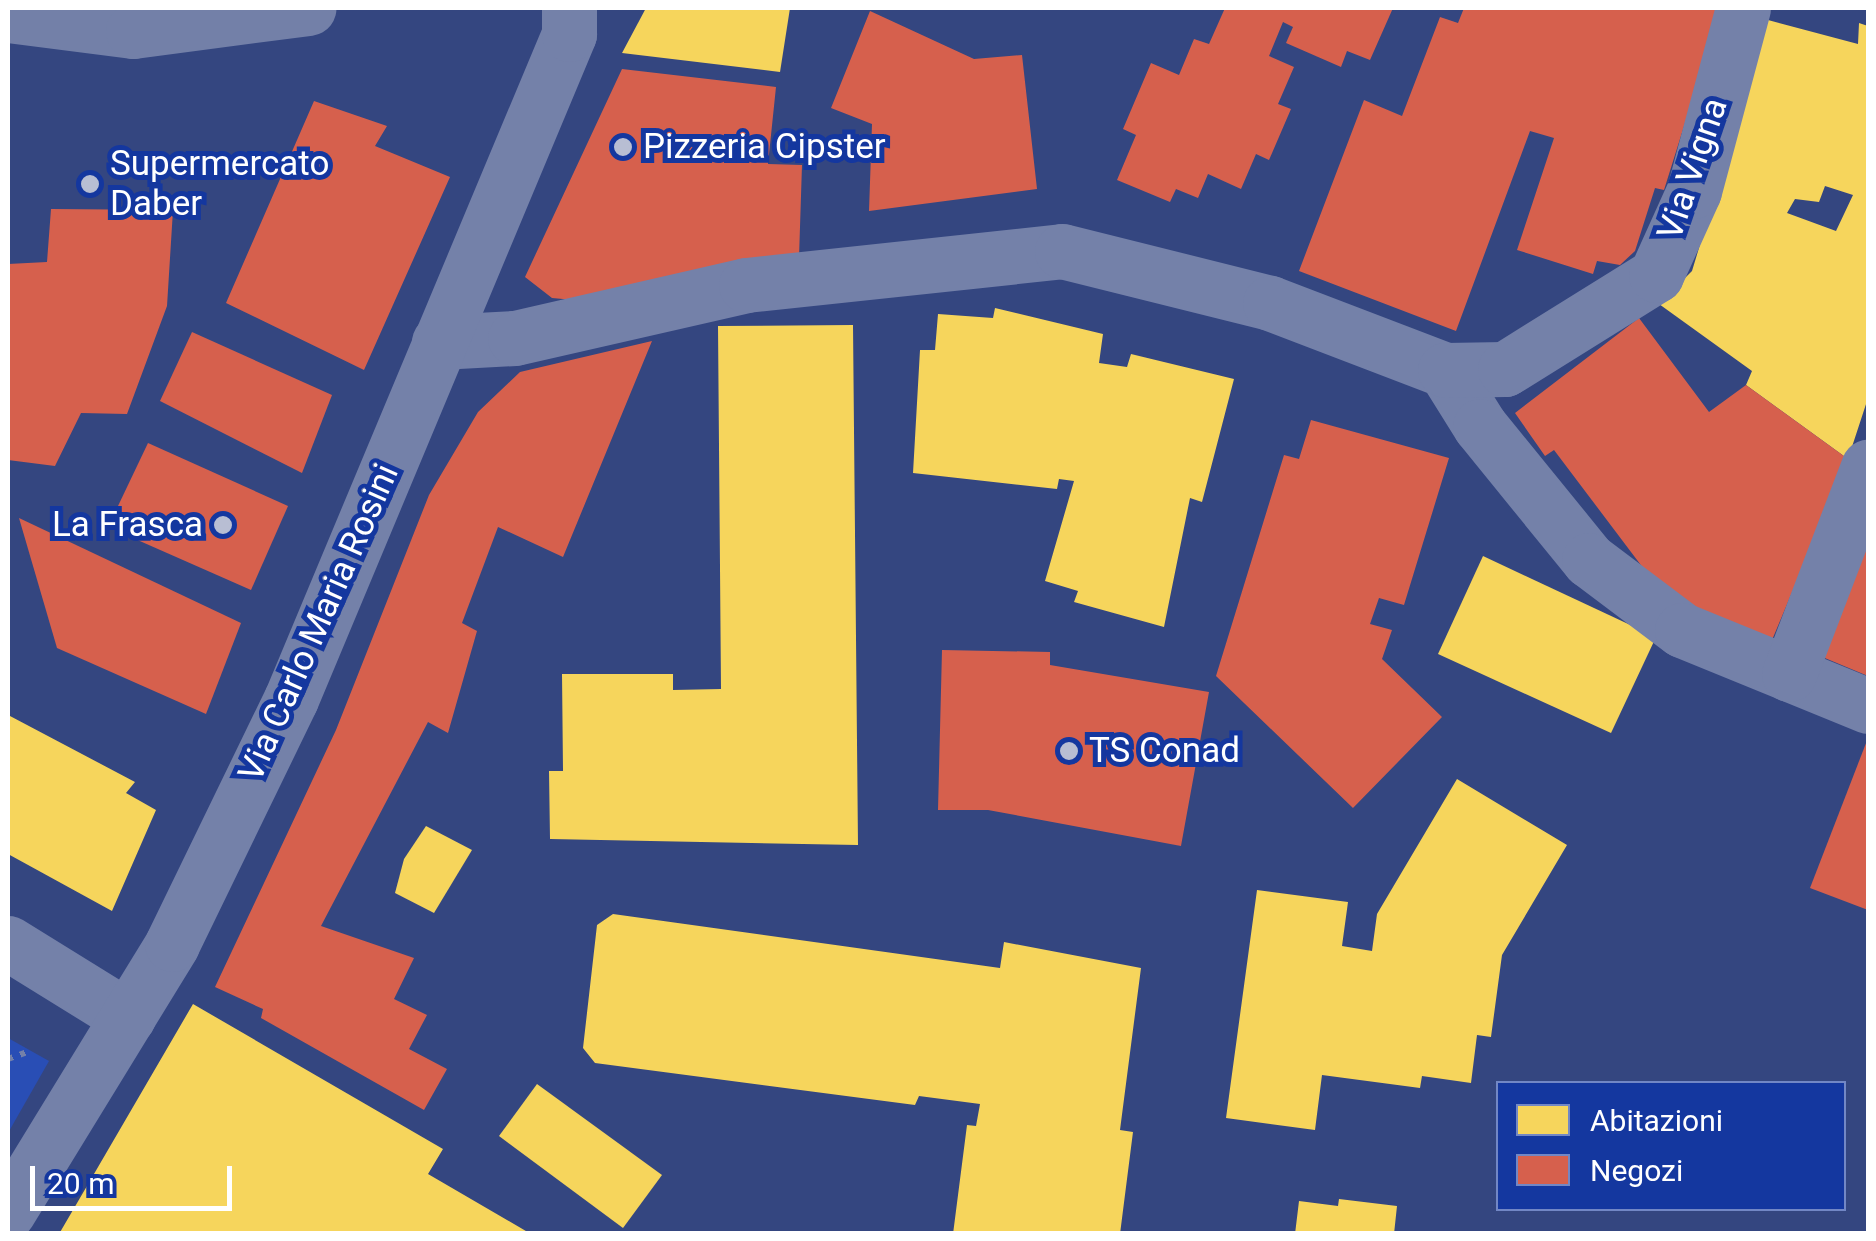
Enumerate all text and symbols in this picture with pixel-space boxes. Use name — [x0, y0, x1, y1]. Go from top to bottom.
street label: Via Vigna — [1649, 93, 1737, 245]
place label: Pizzeria Cipster — [643, 126, 886, 168]
marker: Pizzeria Cipster — [612, 136, 634, 158]
place label: Supermercato Daber — [110, 143, 329, 225]
marker: Supermercato Daber — [79, 173, 101, 195]
street label: Via Carlo Maria Rosini — [230, 458, 408, 788]
place label: La Frasca — [52, 504, 203, 546]
marker: La Frasca — [212, 514, 234, 536]
place label: TS Conad — [1089, 730, 1240, 772]
marker: TS Conad — [1058, 740, 1080, 762]
legend — [1496, 1081, 1846, 1211]
text: Abitazioni — [1590, 1103, 1723, 1138]
scale bar — [35, 1146, 238, 1208]
text: Negozi — [1590, 1153, 1683, 1188]
text: 20 m — [47, 1166, 114, 1201]

